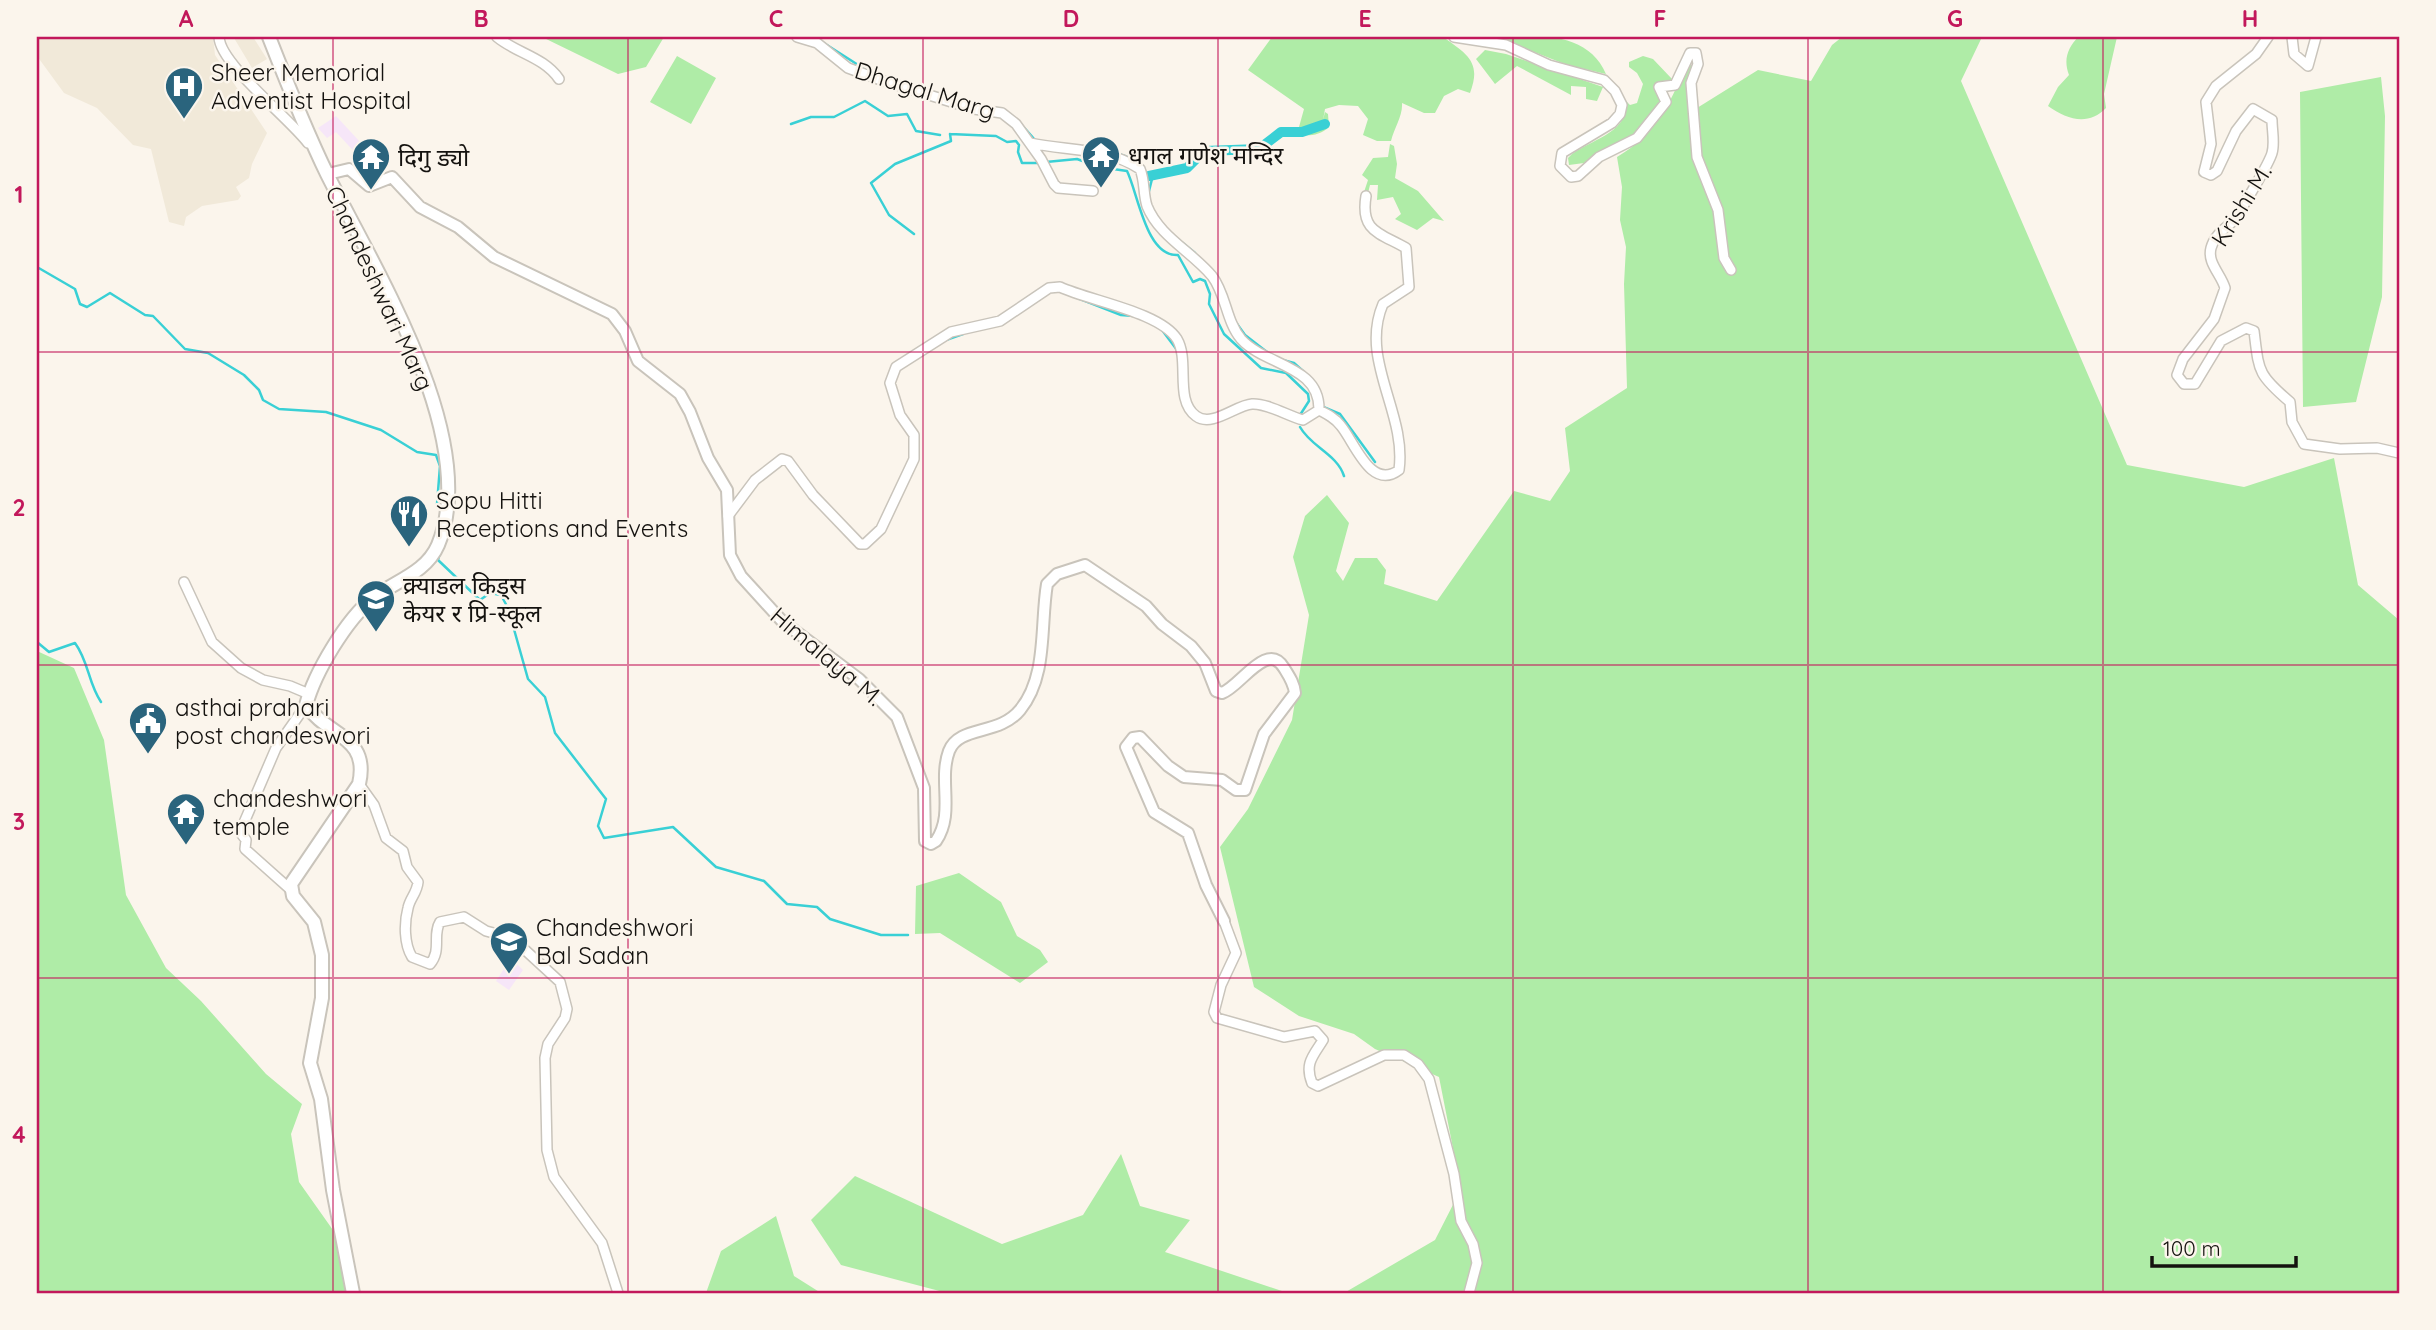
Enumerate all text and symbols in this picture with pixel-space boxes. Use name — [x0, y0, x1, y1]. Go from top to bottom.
text: A — [179, 4, 194, 33]
text: B — [473, 4, 489, 33]
text: C — [769, 4, 783, 33]
text: D — [1063, 4, 1079, 33]
text: E — [1358, 4, 1372, 33]
text: F — [1654, 4, 1666, 33]
text: G — [1947, 4, 1963, 33]
text: H — [2242, 4, 2258, 33]
street label: Dhagal Marg — [851, 54, 999, 126]
place label: Sheer Memorial Adventist Hospital — [211, 57, 411, 115]
hospital icon: Sheer Memorial Adventist Hospital — [163, 65, 205, 120]
temple icon: धगल गणेश मन्दिर — [1080, 134, 1122, 189]
temple icon: दिगु ड्यो — [350, 136, 392, 191]
place label: धगल गणेश मन्दिर — [1128, 140, 1285, 170]
place label: दिगु ड्यो — [398, 142, 470, 173]
street label: Krishi M. — [2204, 158, 2278, 252]
text: 1 — [15, 180, 23, 209]
street label: Chandeshwari Marg — [319, 181, 441, 395]
place label: Sopu Hitti Receptions and Events — [436, 485, 688, 543]
text: 2 — [12, 493, 26, 522]
restaurant icon: Sopu Hitti Receptions and Events — [388, 493, 430, 548]
place label: क्र्याडल किड्स केयर र प्रि-स्कूल — [403, 570, 542, 629]
school or university icon: क्र्याडल किड्स केयर र प्रि-स्कूल — [355, 578, 397, 633]
street label: Himalaya M. — [765, 600, 889, 712]
place label: asthai prahari post chandeswori — [175, 692, 371, 750]
public building icon: asthai prahari post chandeswori — [127, 700, 169, 755]
place label: chandeshwori temple — [213, 783, 367, 841]
temple icon: chandeshwori temple — [165, 791, 207, 846]
text: 3 — [13, 807, 25, 836]
place label: Chandeshwori Bal Sadan — [536, 912, 694, 970]
school or university icon: Chandeshwori Bal Sadan — [488, 920, 530, 975]
text: 4 — [12, 1120, 26, 1149]
scale bar — [2152, 1225, 2296, 1269]
text: 100 m — [2163, 1235, 2221, 1261]

